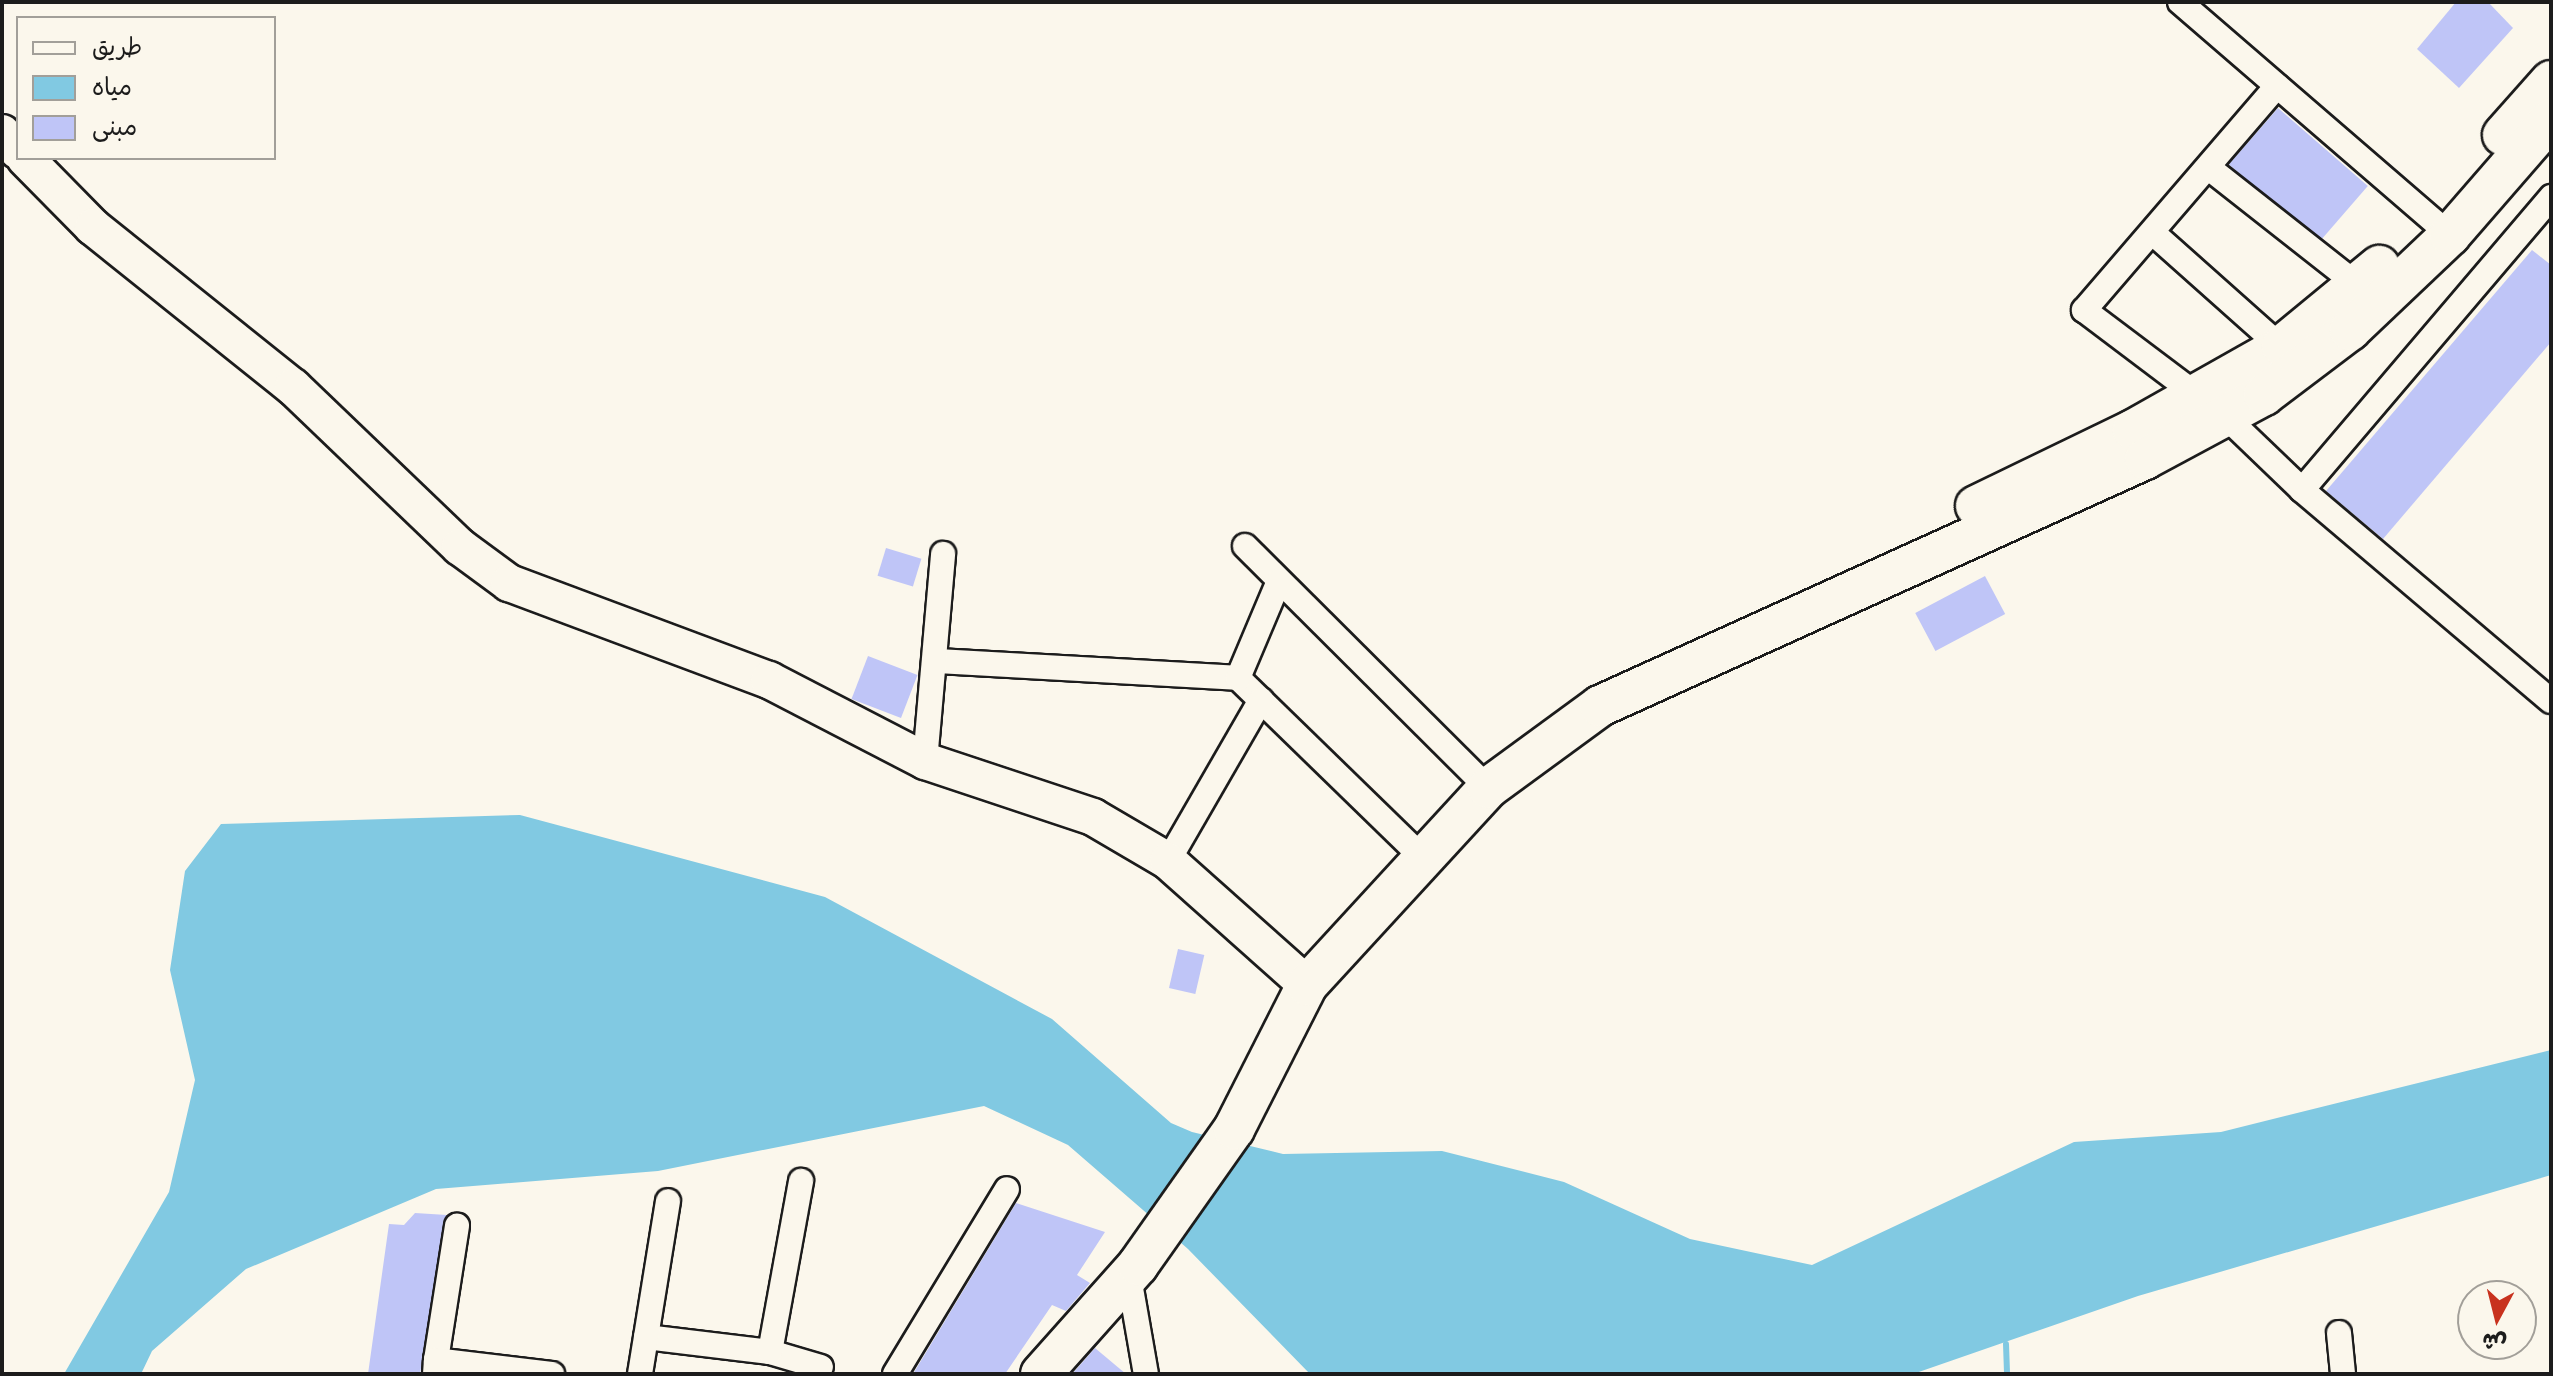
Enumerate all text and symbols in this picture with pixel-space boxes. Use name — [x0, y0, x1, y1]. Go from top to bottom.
legend — [16, 16, 276, 160]
text: طريق — [92, 33, 142, 62]
text: مياه — [92, 73, 132, 102]
text: مبنى — [92, 113, 137, 142]
north arrow — [2457, 1280, 2537, 1360]
text: ش — [2481, 1326, 2508, 1357]

